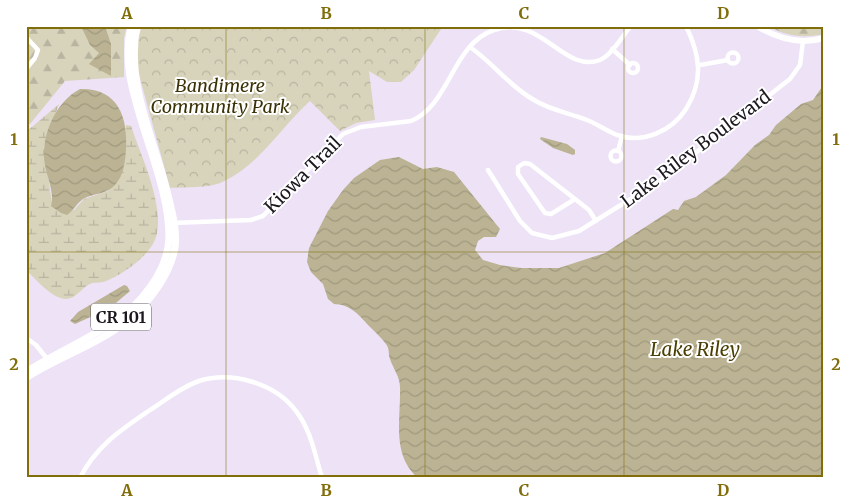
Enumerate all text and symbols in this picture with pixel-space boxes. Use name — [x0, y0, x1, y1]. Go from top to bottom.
text: A — [120, 3, 133, 23]
text: B — [320, 3, 332, 23]
text: C — [519, 3, 529, 23]
text: D — [717, 3, 729, 23]
park label: Bandimere Community Park — [150, 74, 290, 118]
street label: Lake Riley Boulevard — [616, 85, 775, 212]
text: 1 — [10, 129, 18, 149]
text: 1 — [832, 129, 840, 149]
street label: Kiowa Trail — [259, 131, 346, 218]
road number: CR 101 — [91, 304, 151, 330]
water label: Lake Riley — [650, 337, 740, 361]
text: 2 — [9, 354, 19, 374]
text: 2 — [831, 354, 841, 374]
text: A — [120, 480, 133, 500]
text: B — [320, 480, 332, 500]
text: C — [519, 480, 529, 500]
text: D — [717, 480, 729, 500]

